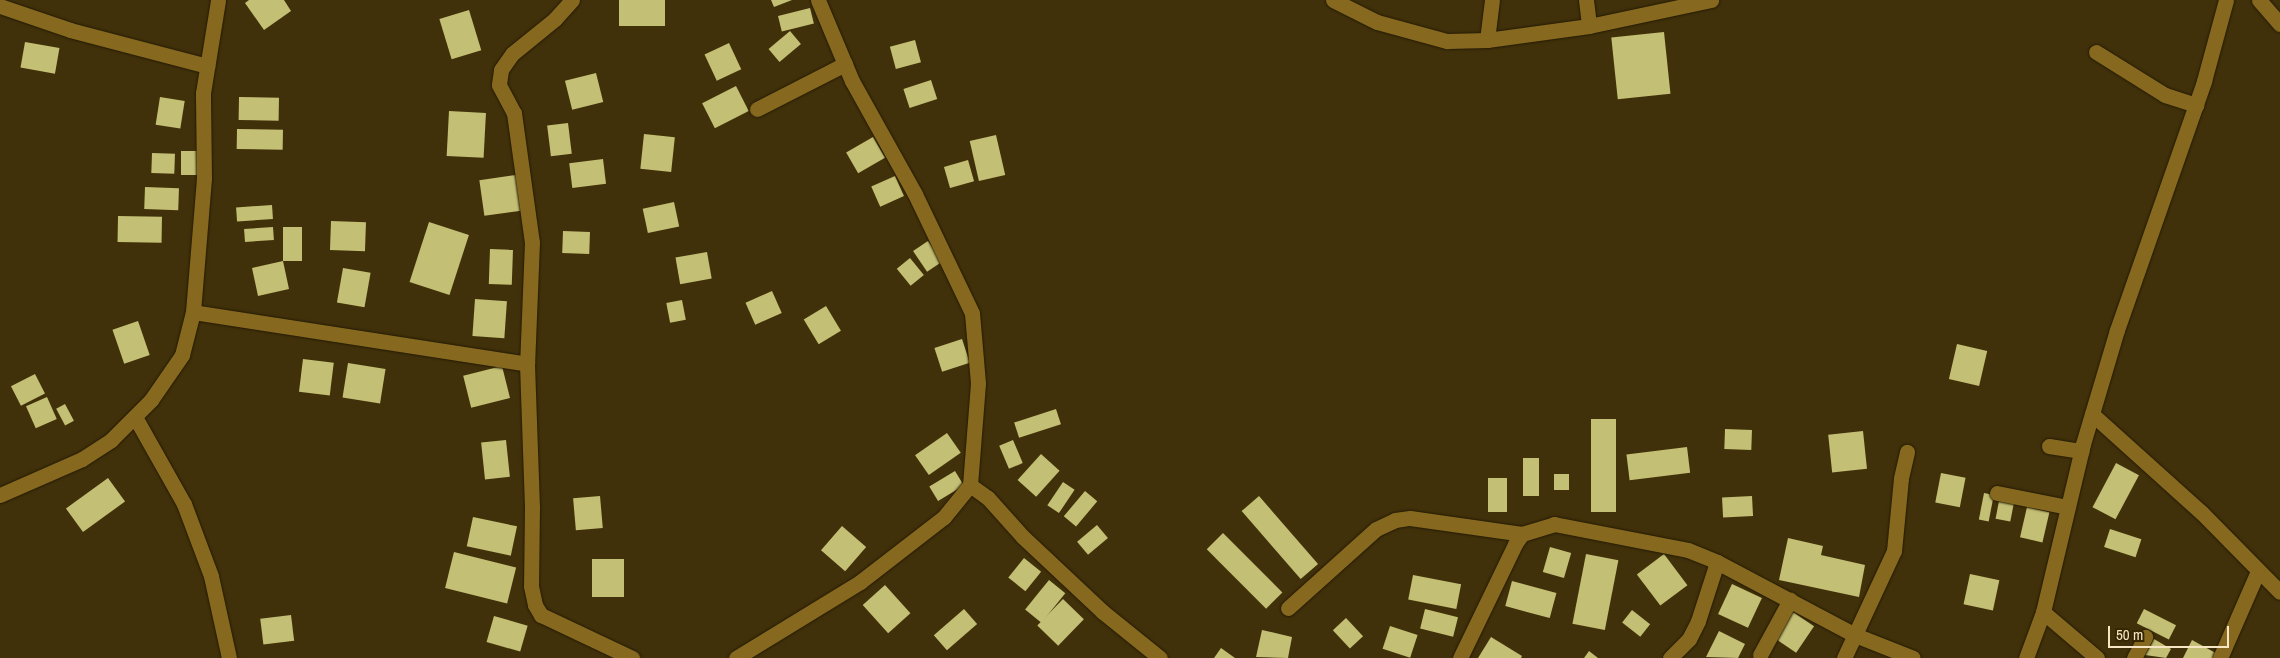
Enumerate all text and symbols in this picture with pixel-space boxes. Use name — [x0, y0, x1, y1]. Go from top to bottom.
scale bar — [2110, 616, 2231, 648]
text: 50 m — [2116, 624, 2143, 645]

